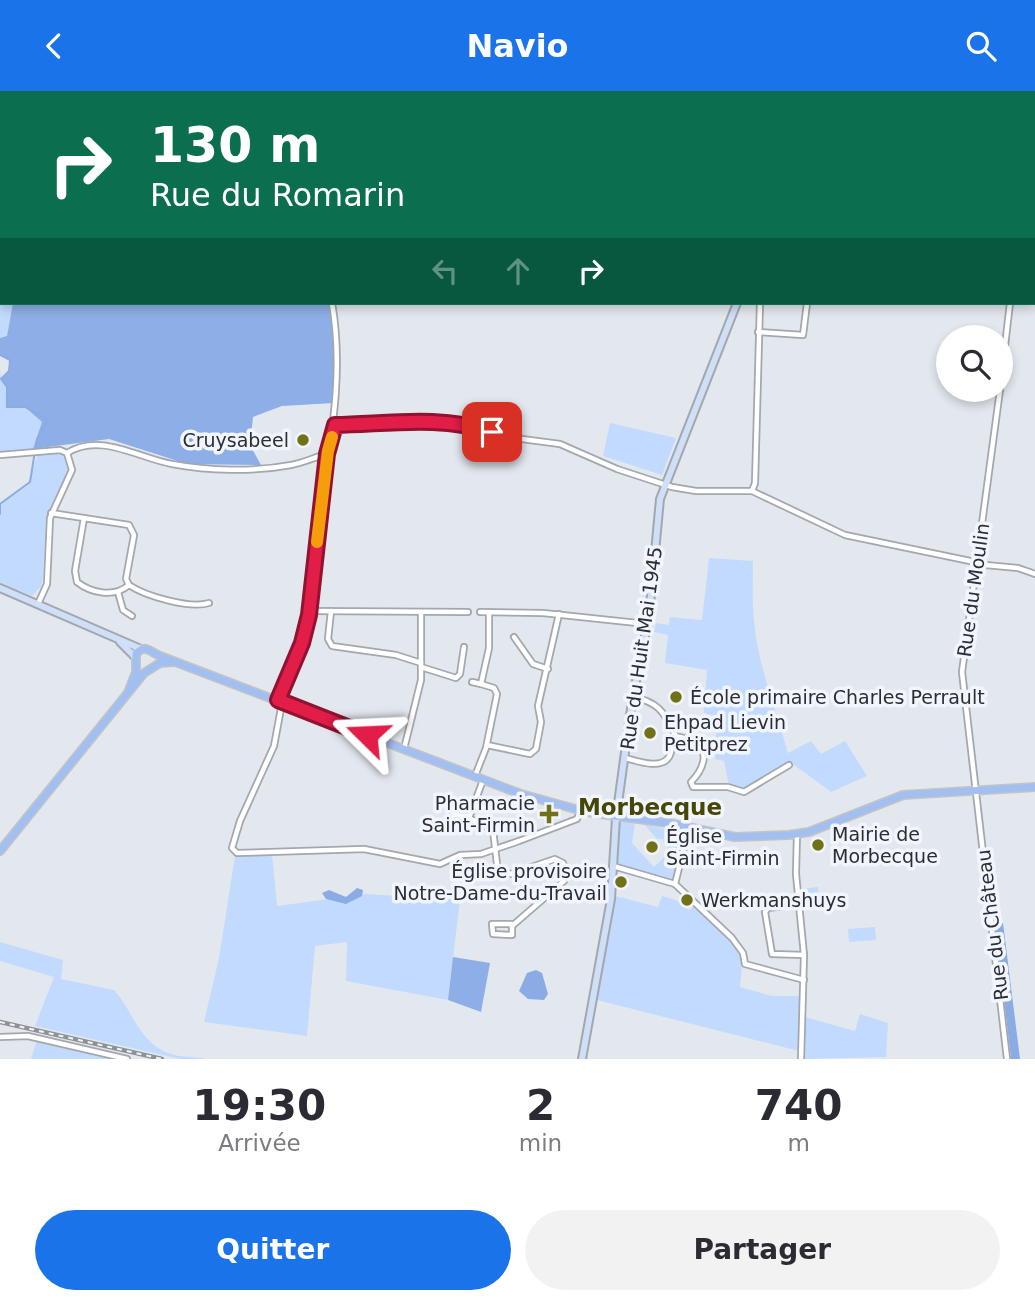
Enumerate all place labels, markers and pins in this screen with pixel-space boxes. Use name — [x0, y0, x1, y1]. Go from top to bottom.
pin — [462, 402, 522, 462]
place label: Cruysabeel — [182, 429, 289, 451]
marker: Cruysabeel — [295, 432, 311, 448]
place label: École primaire Charles Perrault — [690, 686, 985, 708]
marker: École primaire Charles Perrault — [668, 689, 684, 705]
place label: Ehpad Lievin Petitprez — [664, 711, 786, 755]
marker: Ehpad Lievin Petitprez — [642, 725, 658, 741]
place label: Pharmacie Saint-Firmin — [422, 792, 535, 836]
marker: Pharmacie Saint-Firmin — [541, 806, 557, 822]
place label: Mairie de Morbecque — [832, 823, 938, 867]
place label: Église Saint-Firmin — [666, 825, 779, 869]
marker: Mairie de Morbecque — [810, 837, 826, 853]
marker: Église Saint-Firmin — [644, 839, 660, 855]
place label: Église provisoire Notre-Dame-du-Travail — [394, 860, 607, 904]
marker: Église provisoire Notre-Dame-du-Travail — [613, 874, 629, 890]
place label: Werkmanshuys — [701, 889, 847, 911]
marker: Werkmanshuys — [679, 892, 695, 908]

